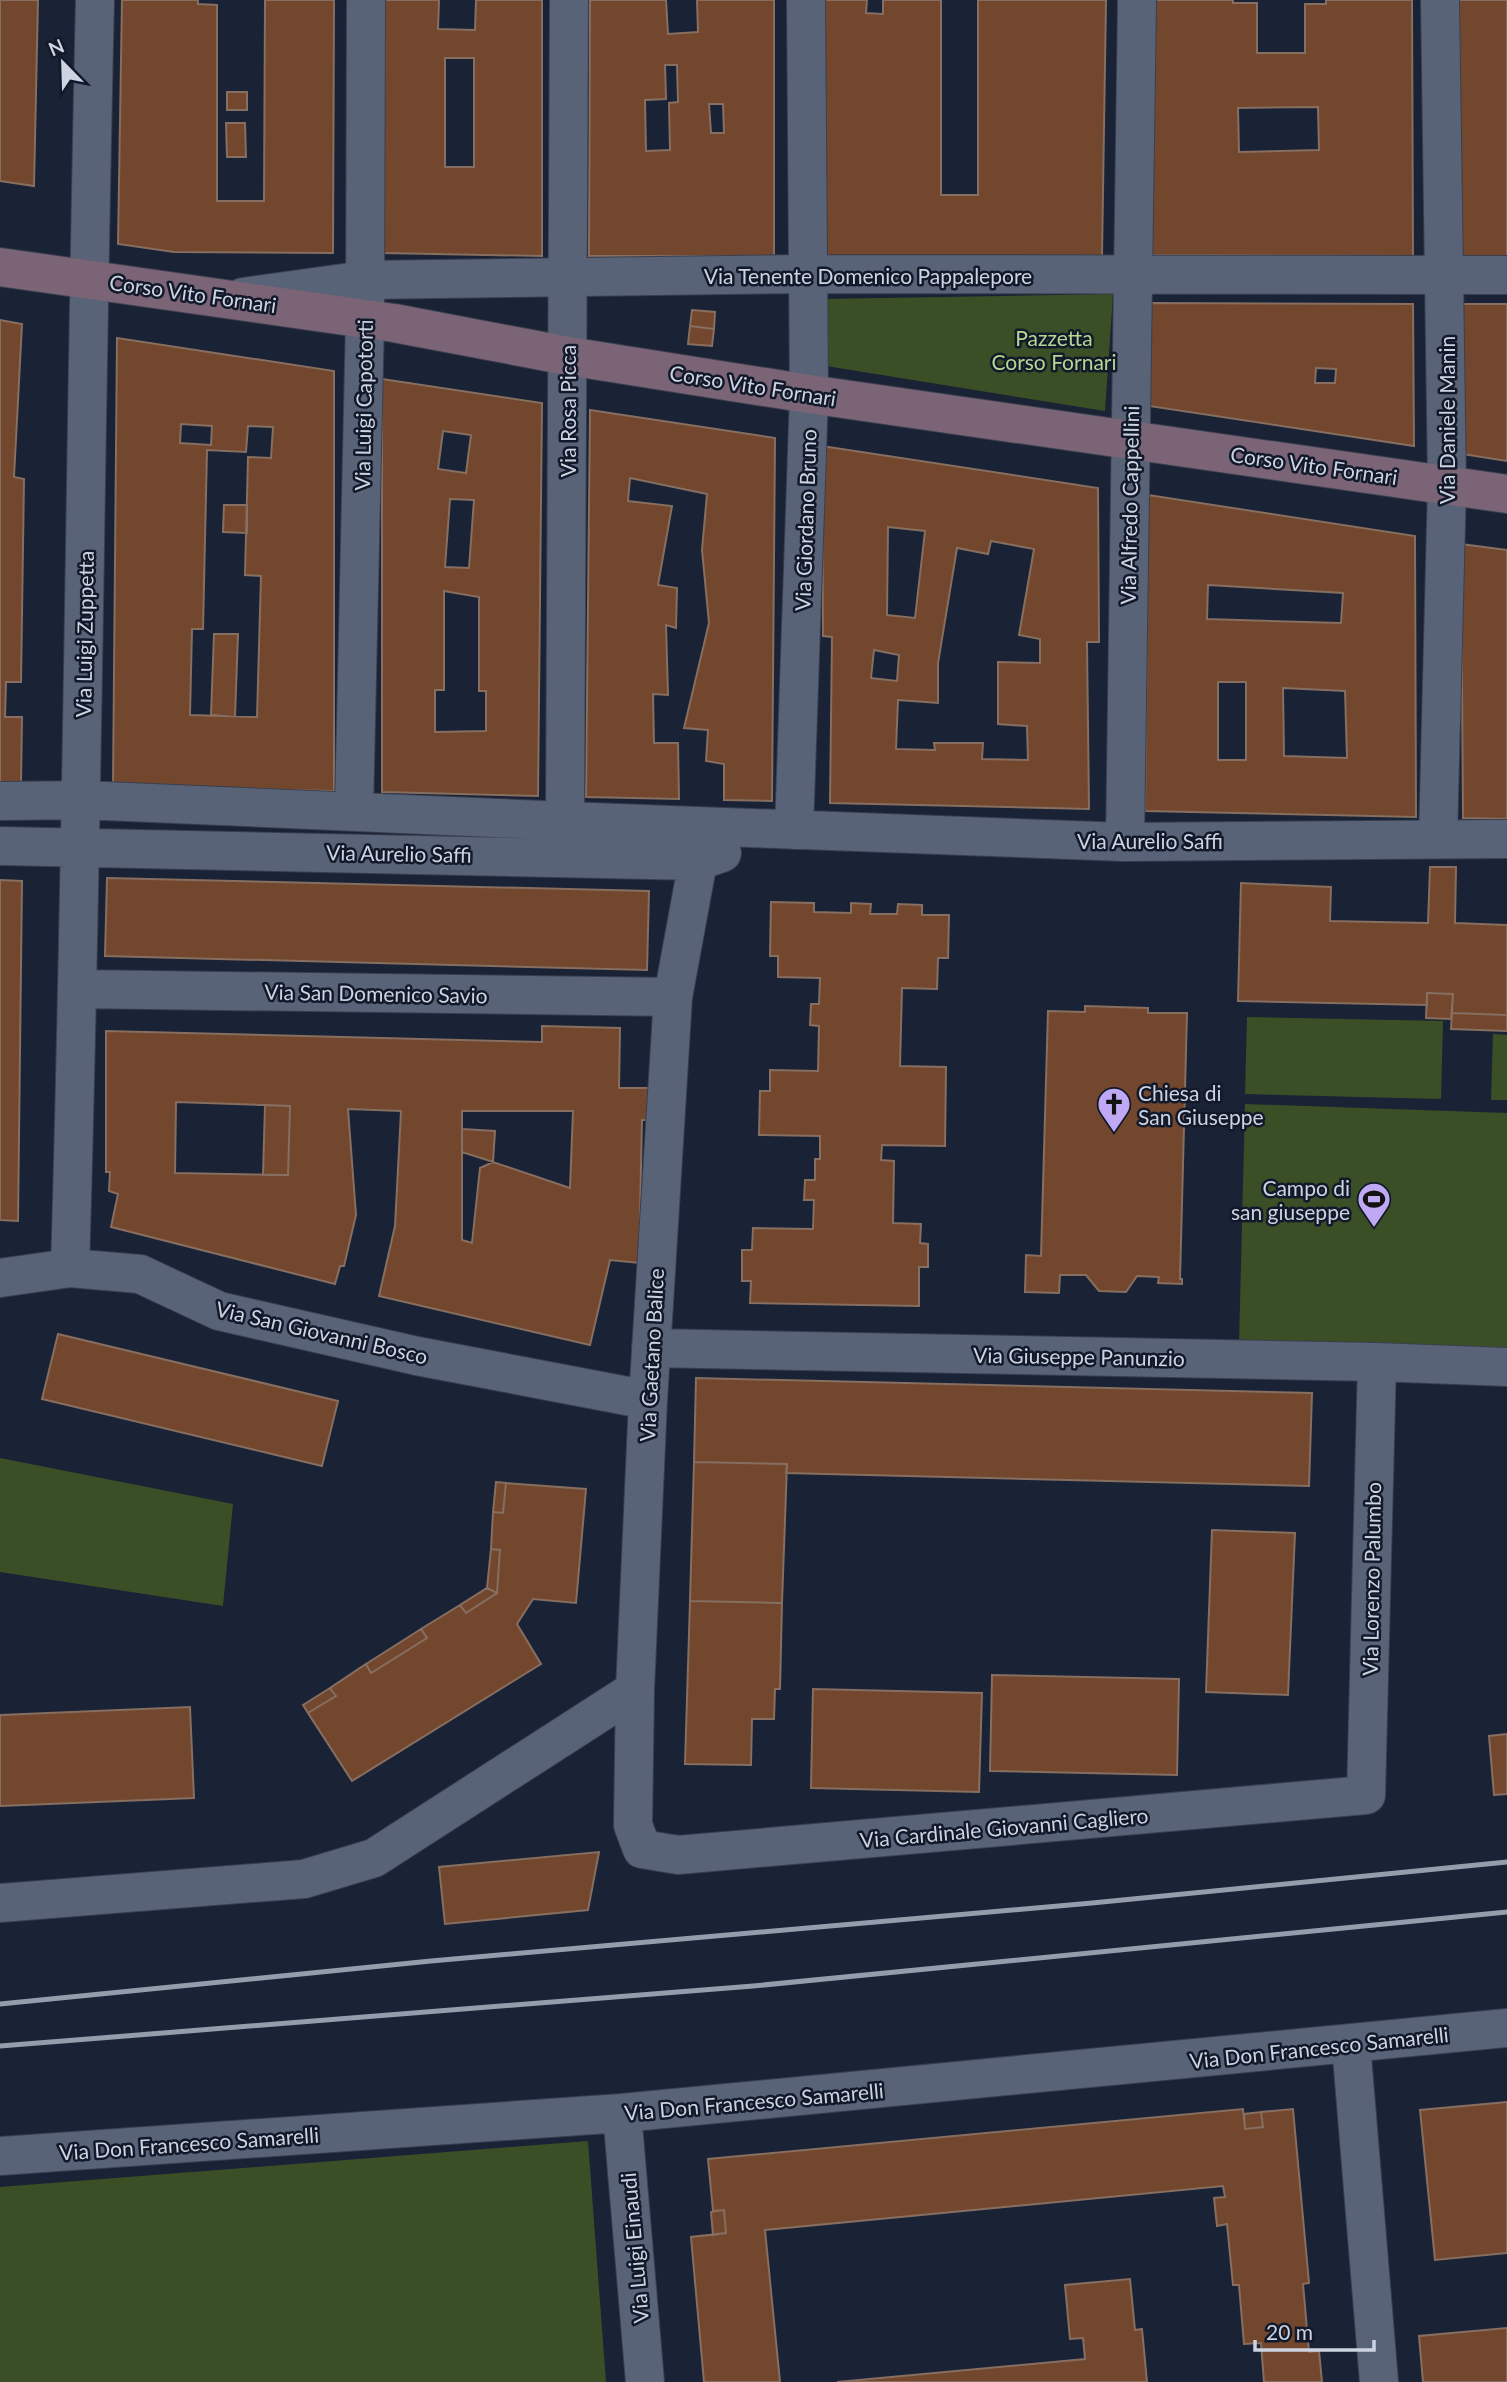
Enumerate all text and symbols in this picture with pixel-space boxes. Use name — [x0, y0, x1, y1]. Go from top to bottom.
north arrow — [28, 28, 98, 98]
text: N — [45, 33, 67, 60]
street label: Via Tenente Domenico Pappalepore — [704, 263, 1032, 288]
street label: Corso Vito Fornari — [108, 269, 278, 317]
street label: Via Luigi Capotorti — [349, 319, 377, 491]
park label: Pazzetta Corso Fornari — [991, 325, 1117, 374]
street label: Via Daniele Manin — [1434, 336, 1459, 504]
street label: Via Rosa Picca — [555, 345, 580, 477]
street label: Corso Vito Fornari — [668, 359, 838, 411]
street label: Via Alfredo Cappellini — [1115, 405, 1143, 605]
street label: Via Giordano Bruno — [789, 429, 821, 611]
street label: Corso Vito Fornari — [1229, 441, 1399, 489]
street label: Via Luigi Zuppetta — [70, 551, 98, 717]
street label: Via Aurelio Saffi — [1077, 828, 1223, 853]
street label: Via Aurelio Saffi — [326, 839, 472, 867]
street label: Via San Domenico Savio — [264, 979, 488, 1007]
place label: Chiesa di San Giuseppe — [1138, 1080, 1264, 1129]
church icon: Chiesa di San Giuseppe — [1095, 1085, 1133, 1134]
place label: Campo di san giuseppe — [1231, 1175, 1350, 1224]
sports icon: Campo di san giuseppe — [1355, 1180, 1393, 1229]
street label: Via Gaetano Balice — [634, 1268, 668, 1442]
street label: Via San Giovanni Bosco — [214, 1295, 431, 1369]
street label: Via Giuseppe Panunzio — [973, 1342, 1185, 1370]
street label: Via Lorenzo Palumbo — [1357, 1482, 1385, 1676]
street label: Via Cardinale Giovanni Cagliero — [859, 1802, 1149, 1852]
street label: Via Don Francesco Samarelli — [1188, 2021, 1450, 2073]
street label: Via Don Francesco Samarelli — [623, 2077, 885, 2125]
street label: Via Don Francesco Samarelli — [58, 2121, 320, 2165]
street label: Via Luigi Einaudi — [615, 2172, 653, 2324]
scale bar — [1255, 2308, 1374, 2352]
text: 20 m — [1266, 2319, 1313, 2344]

